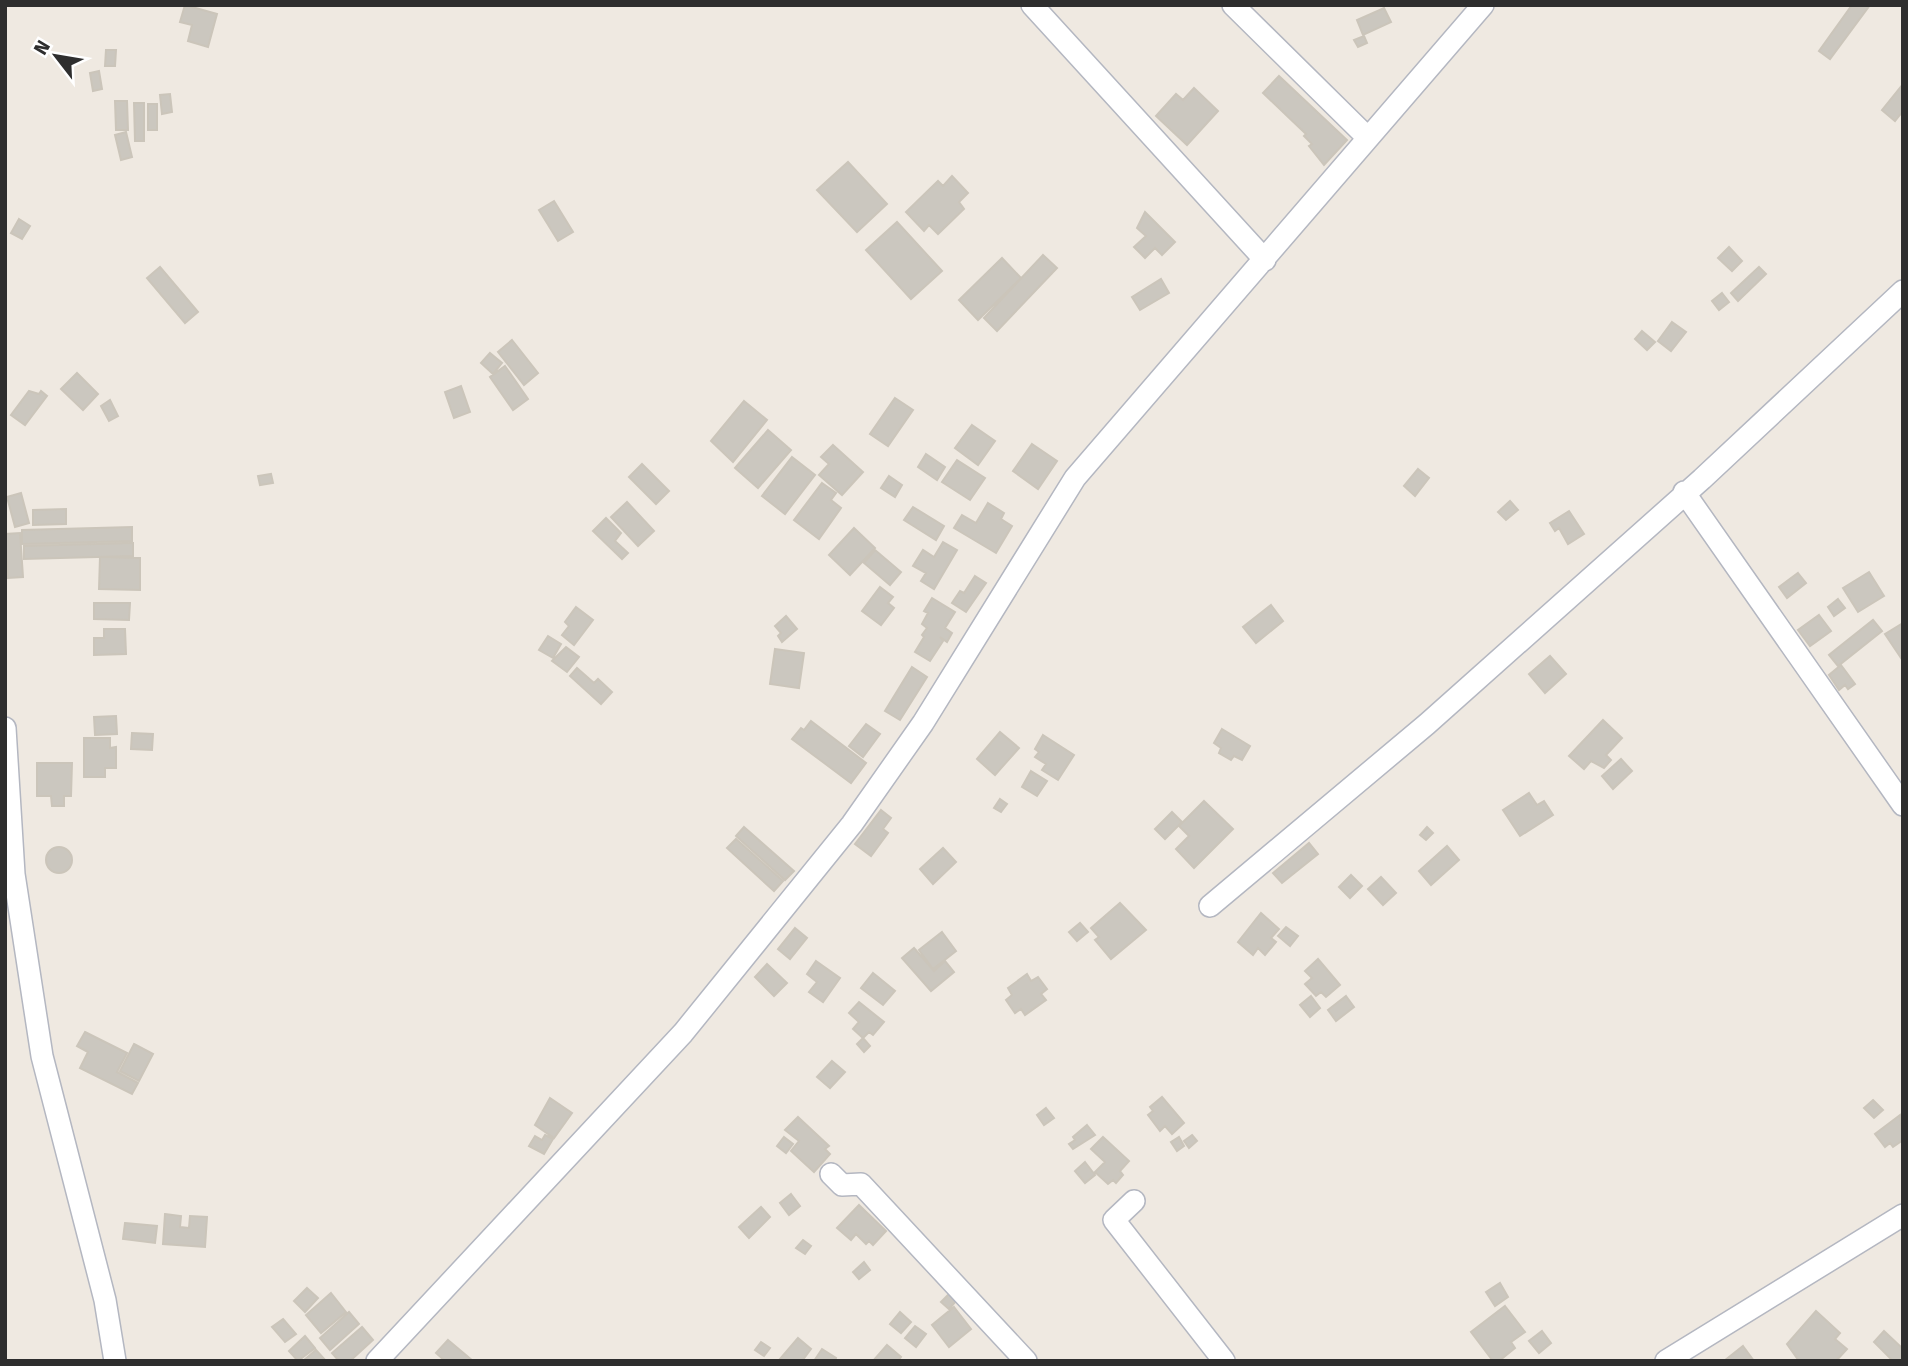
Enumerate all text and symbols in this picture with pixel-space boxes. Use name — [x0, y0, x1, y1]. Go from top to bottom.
north arrow — [21, 21, 91, 91]
text: N — [29, 36, 55, 59]

